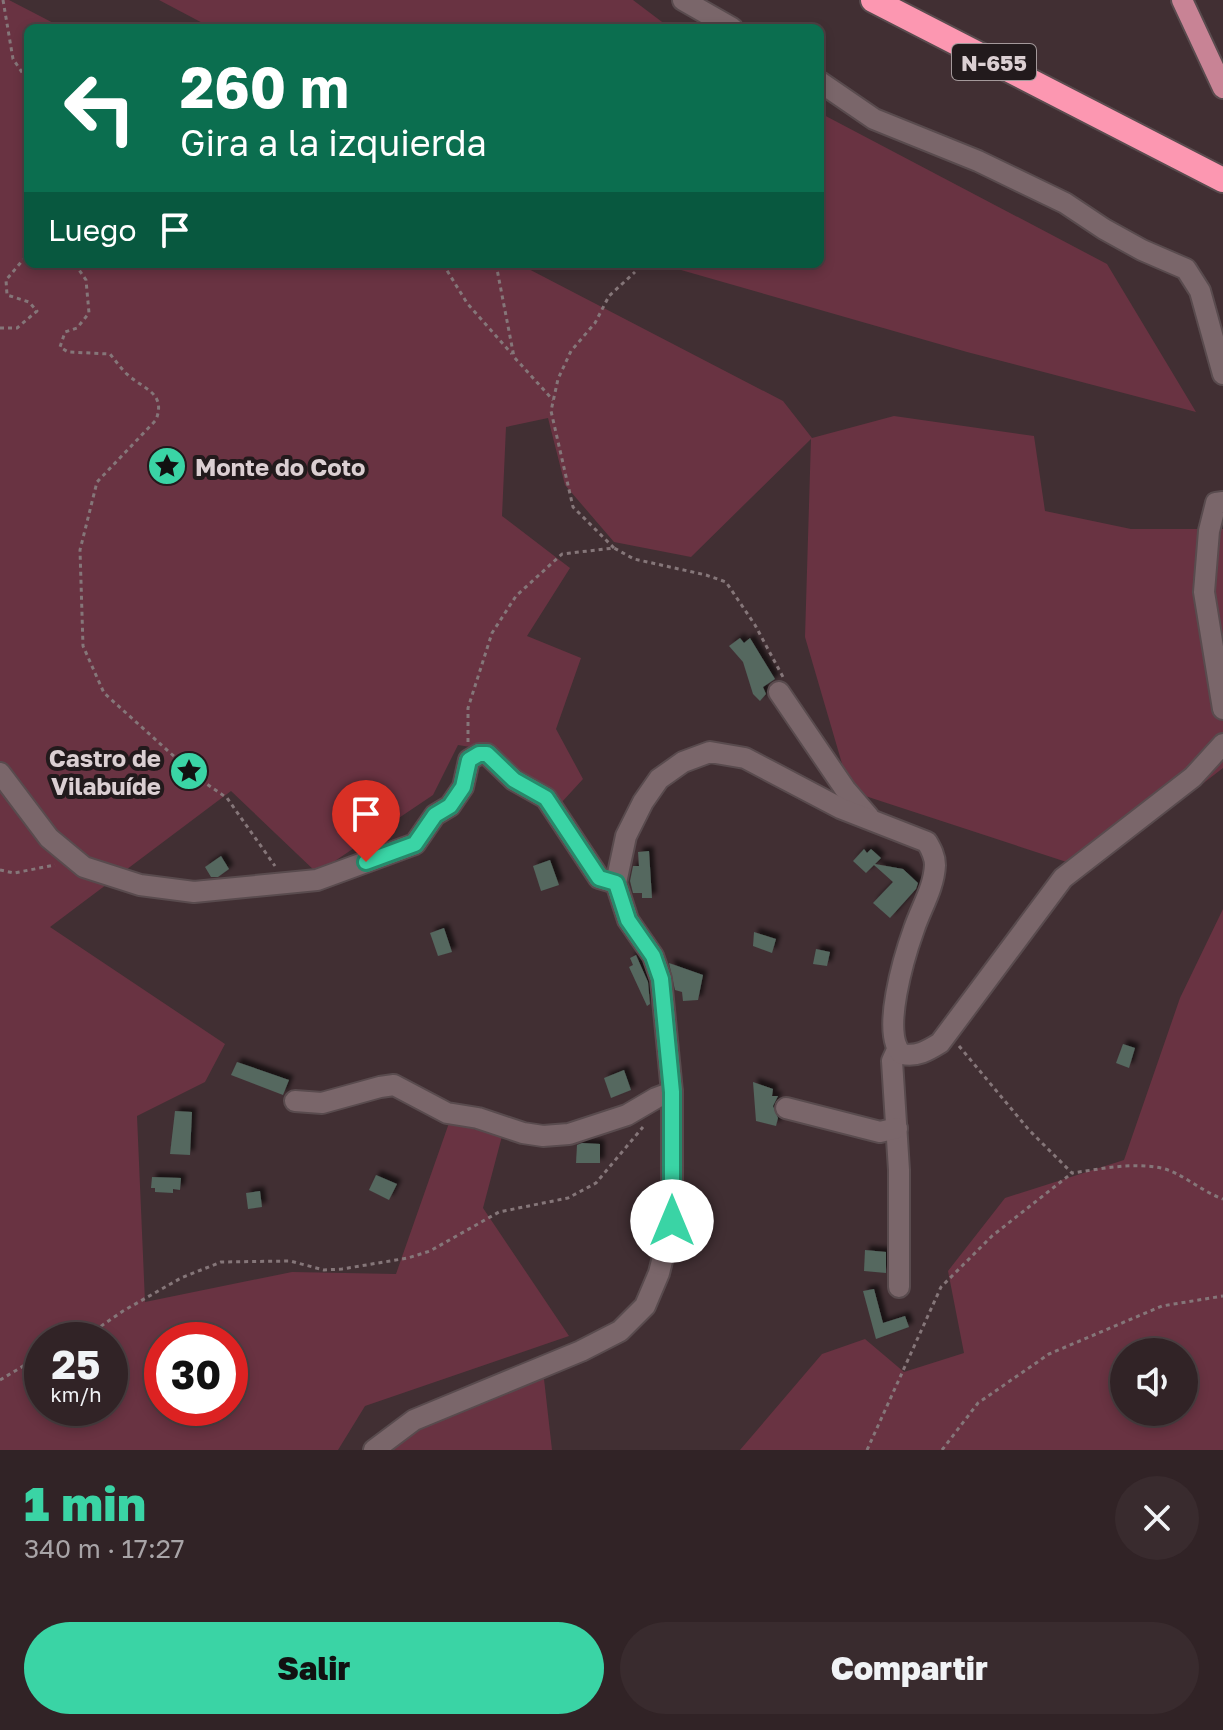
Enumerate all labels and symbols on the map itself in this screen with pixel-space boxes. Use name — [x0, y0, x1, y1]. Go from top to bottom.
road number: N-655 — [952, 44, 1036, 80]
place icon: Monte do Coto — [146, 445, 188, 487]
place label: Monte do Coto — [195, 452, 366, 481]
place label: Castro de Vilabuíde — [49, 743, 161, 800]
place icon: Castro de Vilabuíde — [168, 750, 210, 792]
pin — [332, 780, 400, 862]
position arrow — [630, 1179, 714, 1263]
speed limit sign: 30 — [144, 1322, 248, 1426]

